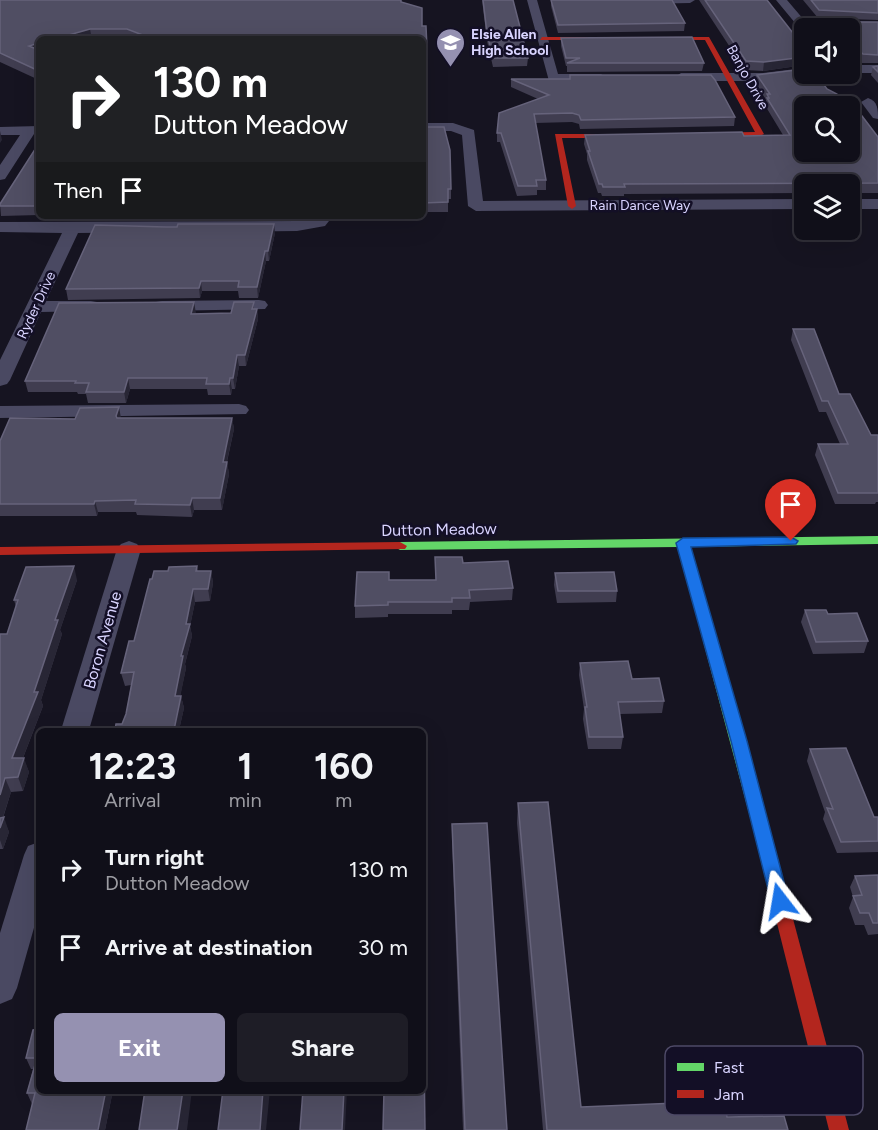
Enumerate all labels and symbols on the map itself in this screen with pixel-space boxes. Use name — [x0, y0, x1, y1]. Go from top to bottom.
school or university icon: Elsie Allen High School — [434, 26, 466, 68]
place label: Elsie Allen High School — [471, 26, 549, 59]
street label: Banjo Drive — [723, 42, 772, 113]
street label: Rain Dance Way — [590, 197, 691, 214]
street label: Ryder Drive — [13, 269, 60, 342]
pin — [765, 479, 816, 541]
street label: Dutton Meadow — [381, 519, 497, 540]
street label: Boron Avenue — [79, 589, 126, 691]
position arrow — [748, 869, 812, 933]
legend — [665, 1046, 863, 1115]
text: Fast — [714, 1058, 744, 1077]
text: Jam — [714, 1085, 744, 1104]

